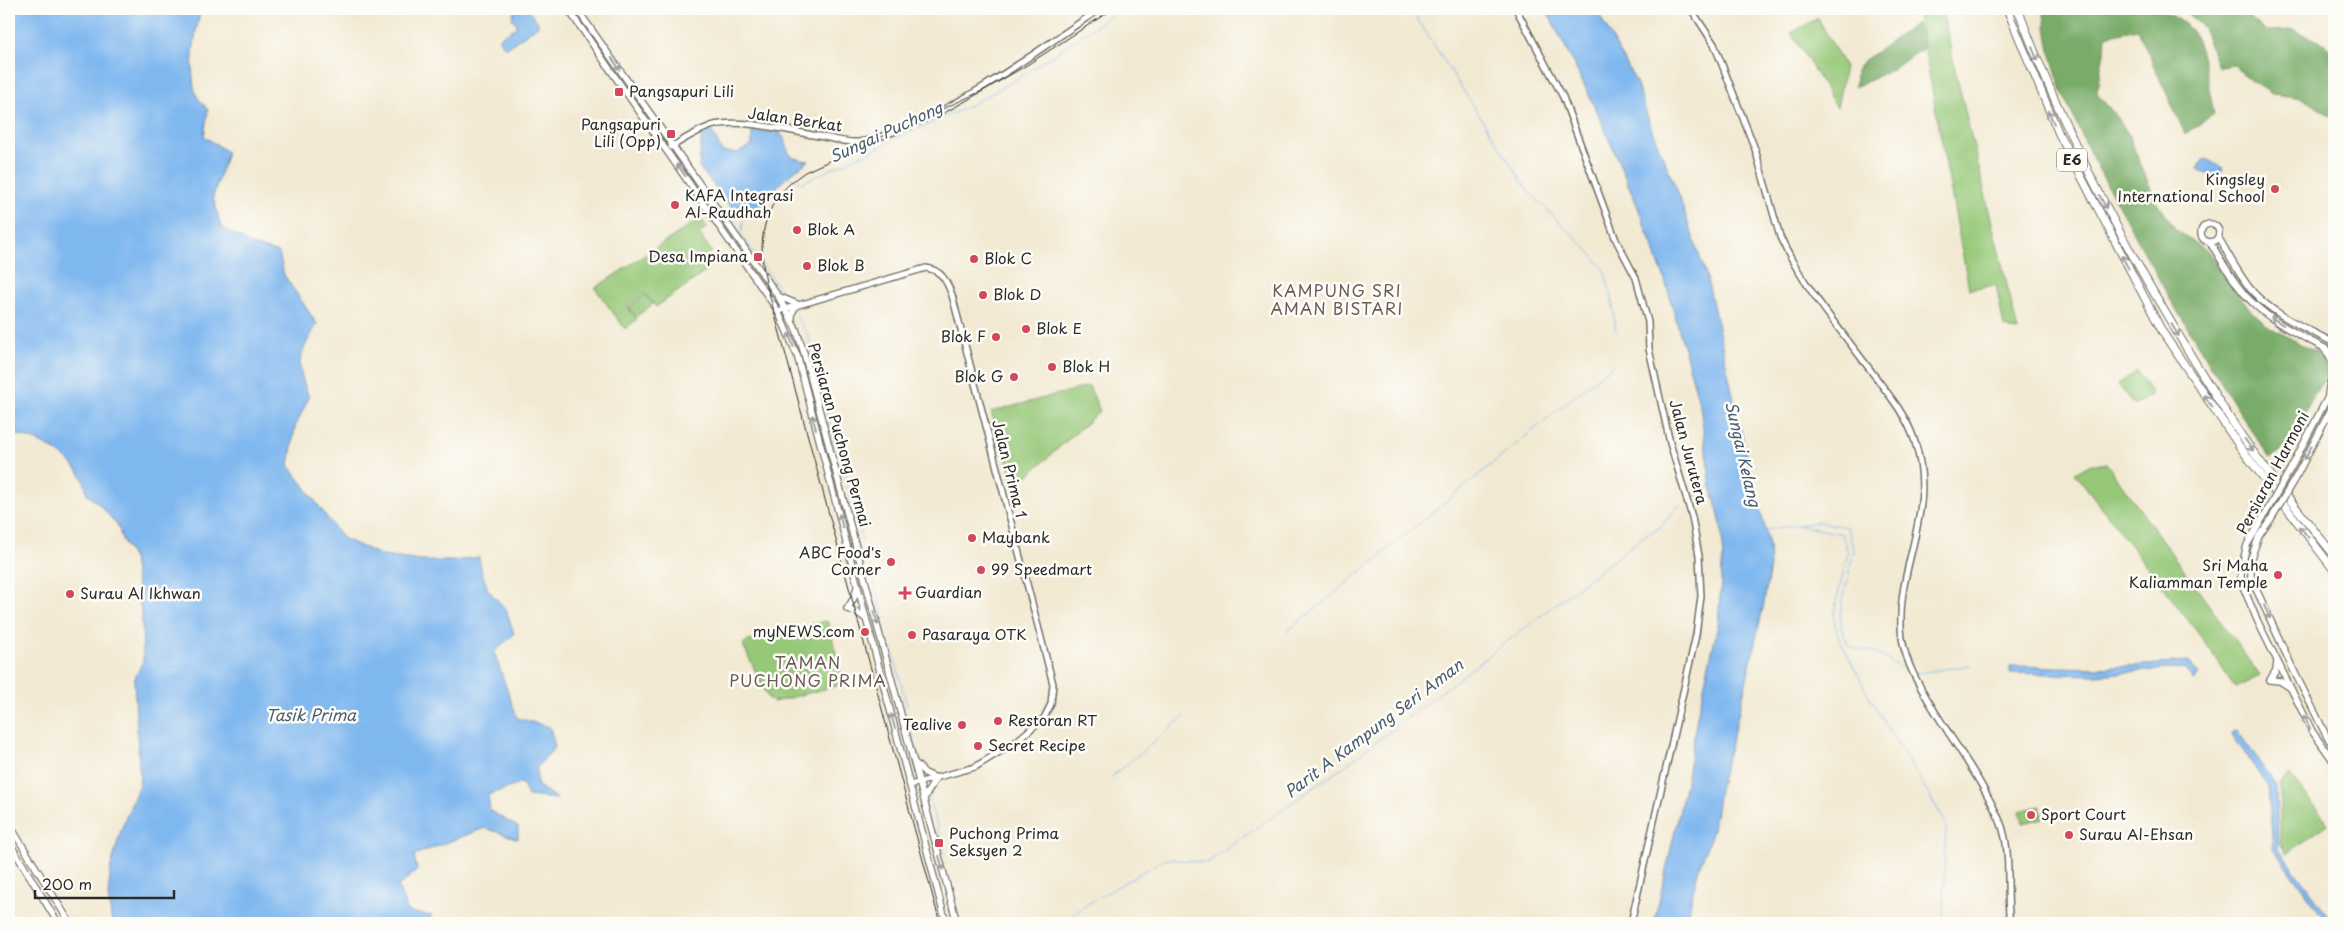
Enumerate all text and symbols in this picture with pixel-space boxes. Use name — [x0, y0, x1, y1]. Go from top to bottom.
one-way arrow — [2031, 46, 2041, 61]
one-way arrow — [611, 57, 621, 71]
place label: Pangsapuri Lili — [629, 79, 734, 102]
marker: Pangsapuri Lili — [613, 86, 625, 98]
water label: Sungai Puchong — [825, 94, 947, 168]
street label: Jalan Berkat — [747, 101, 844, 137]
one-way arrow — [2046, 110, 2056, 125]
place label: Pangsapuri Lili (Opp) — [581, 112, 661, 152]
marker: Pangsapuri Lili (Opp) — [665, 128, 677, 140]
road number: E6 — [2057, 148, 2087, 172]
one-way arrow — [676, 163, 686, 177]
place label: Kingsley International School — [2118, 167, 2265, 207]
place label: KAFA Integrasi Al-Raudhah — [685, 183, 794, 223]
marker: Kingsley International School — [2269, 183, 2281, 195]
one-way arrow — [2099, 194, 2108, 209]
marker: KAFA Integrasi Al-Raudhah — [669, 199, 681, 211]
place label: Blok A — [807, 217, 855, 240]
marker: Blok A — [791, 224, 803, 236]
place label: Desa Impiana — [648, 244, 749, 267]
place label: Blok C — [984, 246, 1032, 269]
marker: Desa Impiana — [752, 251, 764, 263]
place label: Blok B — [817, 253, 865, 276]
marker: Blok C — [968, 253, 980, 265]
one-way arrow — [2119, 256, 2129, 270]
marker: Blok B — [801, 260, 813, 272]
district label: KAMPUNG SRI AMAN BISTARI — [1271, 278, 1403, 320]
place label: Blok D — [993, 282, 1041, 305]
marker: Blok D — [977, 289, 989, 301]
place label: Blok E — [1036, 316, 1082, 339]
one-way arrow — [2271, 316, 2285, 326]
one-way arrow — [2171, 322, 2181, 336]
marker: Blok E — [1020, 323, 1032, 335]
place label: Blok F — [941, 324, 986, 347]
marker: Blok F — [990, 331, 1002, 343]
one-way arrow — [786, 333, 795, 349]
street label: Persiaran Puchong Permai — [803, 340, 878, 529]
place label: Blok H — [1062, 354, 1110, 377]
marker: Blok H — [1046, 361, 1058, 373]
place label: Blok G — [954, 364, 1004, 387]
marker: Blok G — [1008, 371, 1020, 383]
one-way arrow — [2203, 394, 2213, 408]
street label: Jalan Jurutera — [1664, 397, 1715, 507]
water label: Sungai Kelang — [1720, 399, 1768, 510]
street label: Persiaran Harmoni — [2230, 407, 2314, 538]
one-way arrow — [809, 414, 819, 430]
street label: Jalan Prima 1 — [987, 417, 1034, 520]
one-way arrow — [2244, 438, 2254, 452]
one-way arrow — [2303, 445, 2312, 460]
one-way arrow — [836, 513, 845, 529]
place label: Maybank — [982, 525, 1050, 548]
one-way arrow — [2298, 526, 2309, 539]
marker: Maybank — [966, 532, 978, 544]
place label: ABC Food's Corner — [799, 540, 881, 580]
place label: Sri Maha Kaliamman Temple — [2129, 553, 2269, 593]
marker: ABC Food's Corner — [885, 556, 897, 568]
place label: 99 Speedmart — [991, 557, 1092, 580]
marker: 99 Speedmart — [975, 564, 987, 576]
marker: Sri Maha Kaliamman Temple — [2272, 569, 2284, 581]
place label: Guardian — [915, 580, 982, 603]
place label: Surau Al Ikhwan — [80, 581, 201, 604]
marker: Guardian — [899, 587, 911, 599]
marker: Surau Al Ikhwan — [64, 588, 76, 600]
one-way arrow — [2262, 604, 2272, 619]
one-way arrow — [871, 609, 881, 625]
place label: myNEWS.com — [753, 619, 855, 642]
place label: Pasaraya OTK — [922, 622, 1026, 645]
marker: myNEWS.com — [859, 626, 871, 638]
marker: Pasaraya OTK — [906, 629, 918, 641]
district label: TAMAN PUCHONG PRIMA — [729, 650, 887, 692]
water label: Parit A Kampung Seri Aman — [1279, 651, 1469, 803]
water label: Tasik Prima — [266, 702, 357, 726]
place label: Restoran RT — [1008, 708, 1098, 731]
place label: Tealive — [903, 712, 952, 735]
one-way arrow — [888, 713, 897, 729]
marker: Restoran RT — [992, 715, 1004, 727]
one-way arrow — [2302, 715, 2311, 730]
marker: Tealive — [956, 719, 968, 731]
place label: Secret Recipe — [988, 733, 1086, 756]
marker: Secret Recipe — [972, 740, 984, 752]
place label: Sport Court — [2041, 802, 2126, 825]
marker: Sport Court — [2025, 809, 2037, 821]
place label: Puchong Prima Seksyen 2 — [949, 821, 1059, 861]
place label: Surau Al-Ehsan — [2079, 822, 2193, 845]
marker: Surau Al-Ehsan — [2063, 829, 2075, 841]
marker: Puchong Prima Seksyen 2 — [933, 837, 945, 849]
one-way arrow — [937, 855, 947, 871]
scale bar — [35, 867, 174, 899]
text: 200 m — [42, 872, 92, 895]

